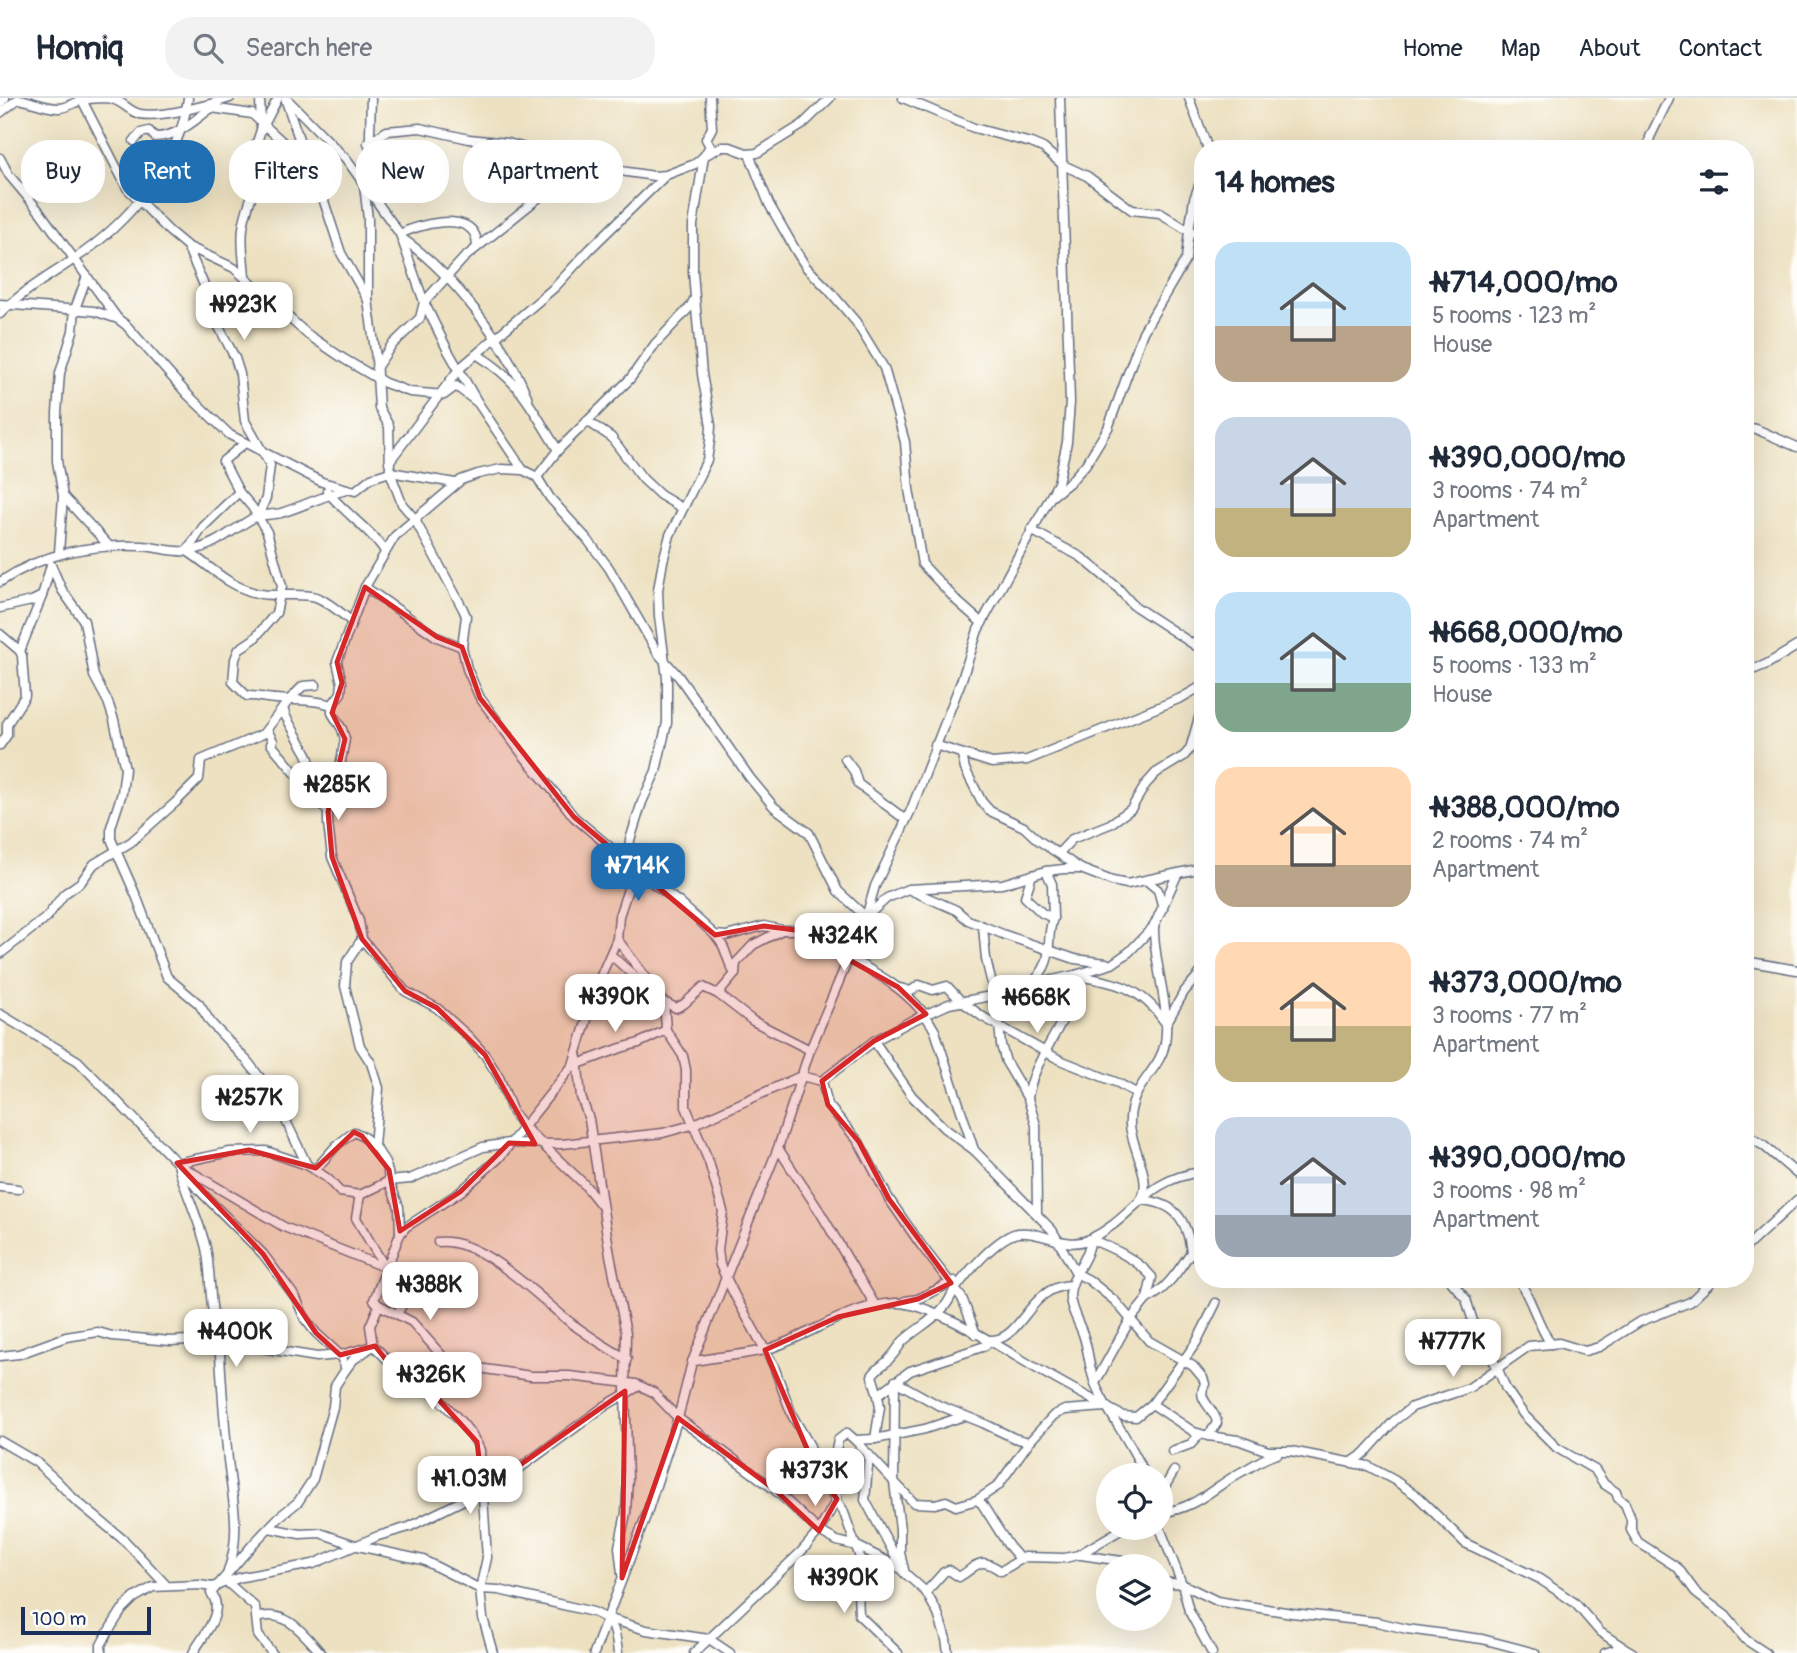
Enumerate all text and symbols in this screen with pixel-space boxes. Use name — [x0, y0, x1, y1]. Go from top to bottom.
search box — [165, 17, 655, 80]
text: Homiq — [35, 28, 123, 69]
icon: search — [189, 29, 227, 67]
text: Search here — [245, 32, 372, 64]
text: Home — [1402, 34, 1463, 63]
text: Map — [1501, 34, 1541, 63]
text: About — [1579, 34, 1641, 63]
text: Contact — [1679, 34, 1762, 63]
chip: Buy — [21, 140, 105, 203]
chip: Rent — [119, 140, 215, 203]
chip: Filters — [229, 140, 342, 203]
chip: New — [356, 140, 449, 203]
chip: Apartment — [463, 140, 623, 203]
icon: filters — [1695, 163, 1733, 201]
text: 14 homes — [1215, 164, 1335, 201]
text: ₦714,000/mo — [1432, 264, 1618, 301]
icon: home — [1271, 270, 1355, 354]
pin: ₦923K — [195, 282, 293, 342]
text: ₦923K — [212, 290, 276, 319]
text: 5 rooms · 123 m² — [1432, 301, 1596, 330]
text: House — [1432, 330, 1492, 359]
text: ₦390,000/mo — [1432, 439, 1625, 476]
icon: home — [1271, 445, 1355, 529]
text: 3 rooms · 74 m² — [1432, 476, 1588, 505]
text: Apartment — [1432, 505, 1539, 534]
text: ₦668,000/mo — [1432, 614, 1623, 651]
icon: home — [1271, 620, 1355, 704]
text: 5 rooms · 133 m² — [1432, 651, 1597, 680]
text: House — [1432, 680, 1492, 709]
pin: ₦285K — [289, 762, 387, 822]
text: ₦285K — [306, 770, 370, 799]
text: ₦388,000/mo — [1432, 789, 1620, 826]
icon: home — [1271, 795, 1355, 879]
text: 2 rooms · 74 m² — [1432, 826, 1588, 855]
pin: ₦714K — [589, 844, 687, 903]
text: ₦714K — [607, 851, 669, 880]
text: Apartment — [1432, 855, 1539, 884]
pin: ₦324K — [795, 914, 893, 973]
text: ₦324K — [811, 921, 877, 950]
text: ₦373,000/mo — [1432, 964, 1622, 1001]
icon: home — [1271, 970, 1355, 1054]
pin: ₦390K — [566, 974, 664, 1034]
pin: ₦668K — [988, 976, 1086, 1035]
text: ₦390K — [581, 982, 649, 1011]
text: ₦668K — [1004, 983, 1070, 1012]
text: 3 rooms · 77 m² — [1432, 1001, 1587, 1030]
text: Apartment — [1432, 1030, 1539, 1059]
pin: ₦257K — [201, 1076, 299, 1135]
text: ₦257K — [217, 1083, 283, 1112]
text: ₦390,000/mo — [1432, 1139, 1625, 1176]
icon: home — [1271, 1145, 1355, 1229]
text: 3 rooms · 98 m² — [1432, 1176, 1586, 1205]
text: Apartment — [1432, 1205, 1539, 1234]
pin: ₦388K — [381, 1262, 479, 1322]
text: ₦388K — [398, 1270, 462, 1299]
pin: ₦400K — [187, 1310, 285, 1369]
text: ₦400K — [200, 1317, 272, 1346]
pin: ₦777K — [1404, 1320, 1502, 1379]
text: ₦777K — [1421, 1327, 1485, 1356]
pin: ₦326K — [383, 1352, 481, 1412]
text: ₦326K — [399, 1360, 465, 1389]
pin: ₦373K — [766, 1448, 864, 1508]
pin: ₦1.03M — [413, 1456, 527, 1516]
text: ₦373K — [782, 1456, 848, 1485]
map controls — [1096, 1463, 1173, 1631]
button: locate — [1096, 1463, 1173, 1540]
text: ₦1.03M — [434, 1464, 506, 1493]
button: layers — [1096, 1554, 1173, 1631]
pin: ₦390K — [795, 1556, 893, 1615]
text: ₦390K — [810, 1563, 878, 1592]
scale bar — [21, 1604, 150, 1636]
text: 100 m — [32, 1607, 86, 1631]

